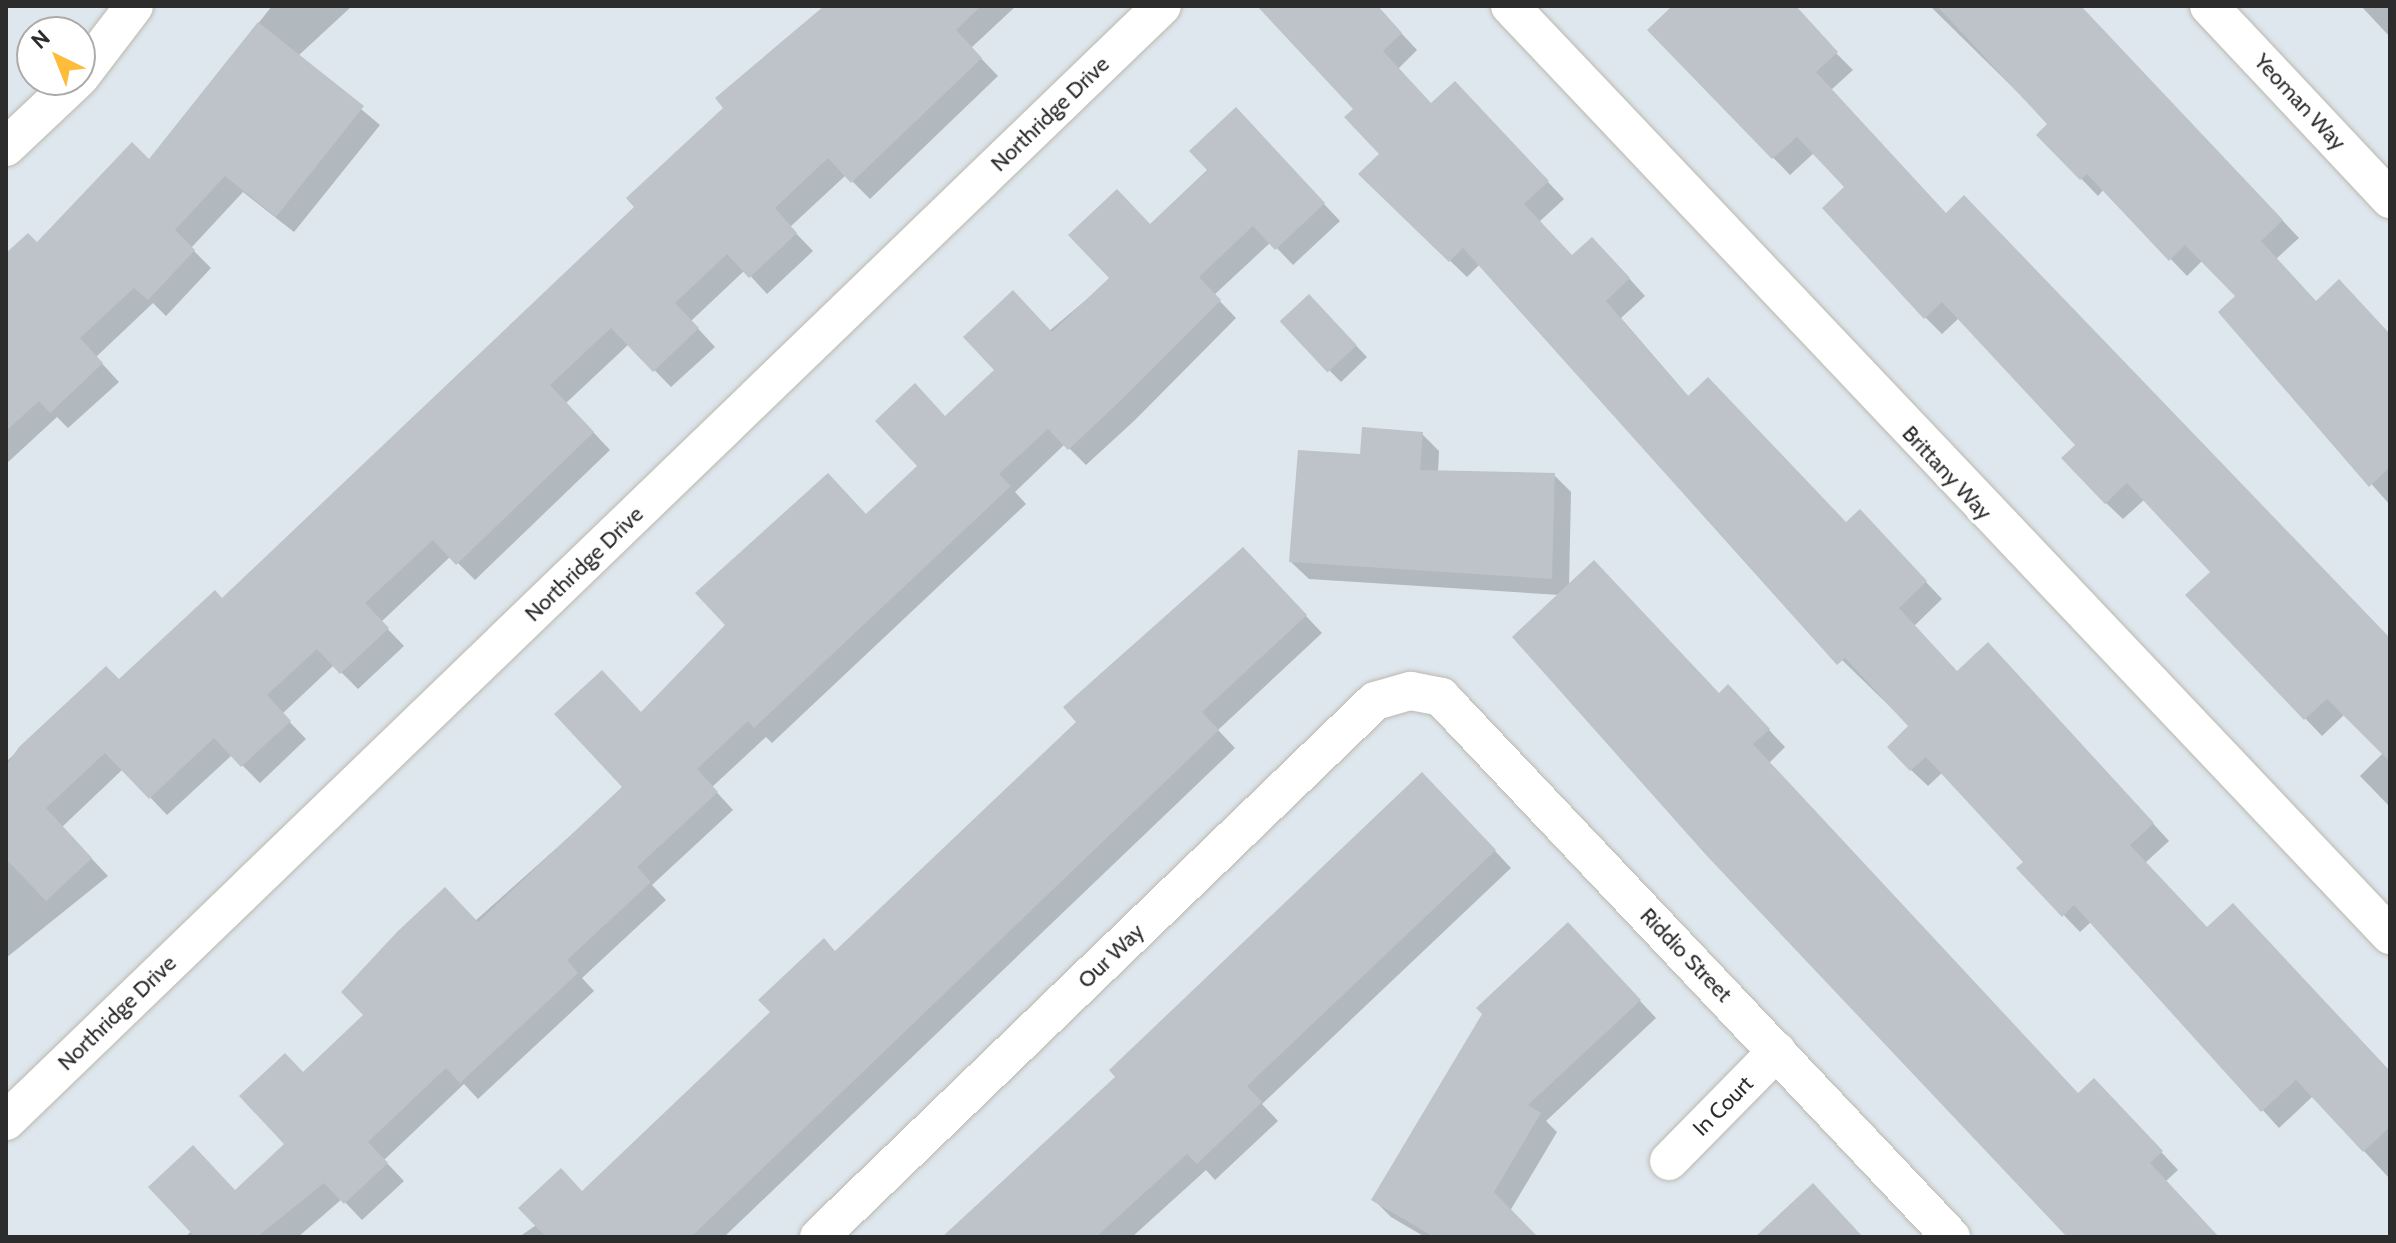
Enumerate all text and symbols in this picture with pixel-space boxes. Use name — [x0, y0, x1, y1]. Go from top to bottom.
north arrow — [16, 16, 96, 96]
text: N — [26, 24, 56, 55]
street label: Yeoman Way — [2249, 48, 2351, 156]
street label: Northridge Drive — [985, 51, 1115, 177]
street label: Brittany Way — [1897, 420, 1997, 526]
street label: Northridge Drive — [519, 501, 649, 627]
street label: Riddio Street — [1635, 903, 1737, 1007]
street label: Our Way — [1073, 918, 1149, 994]
street label: Northridge Drive — [52, 950, 182, 1076]
street label: In Court — [1688, 1071, 1758, 1141]

